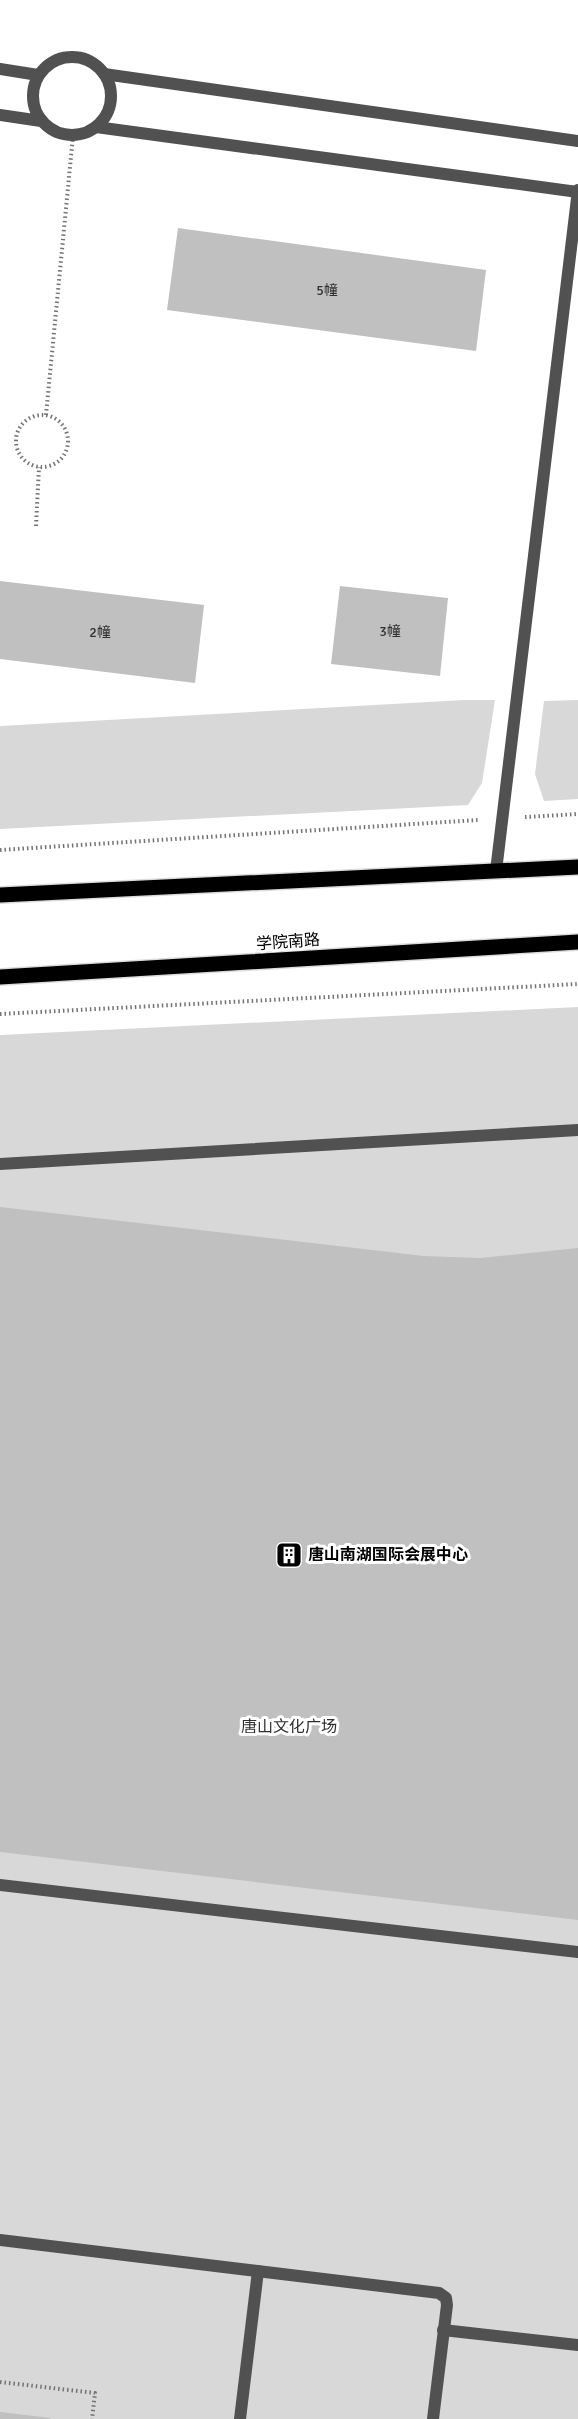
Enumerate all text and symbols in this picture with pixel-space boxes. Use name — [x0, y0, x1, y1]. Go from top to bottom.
house number: 5幢 — [316, 282, 338, 299]
house number: 3幢 — [379, 623, 401, 640]
house number: 2幢 — [89, 624, 111, 641]
street label: 学院南路 — [255, 930, 321, 954]
building icon: 唐山南湖国际会展中心 — [274, 1540, 304, 1570]
place label: 唐山南湖国际会展中心 — [308, 1545, 468, 1565]
park label: 唐山文化广场 — [241, 1717, 337, 1737]

